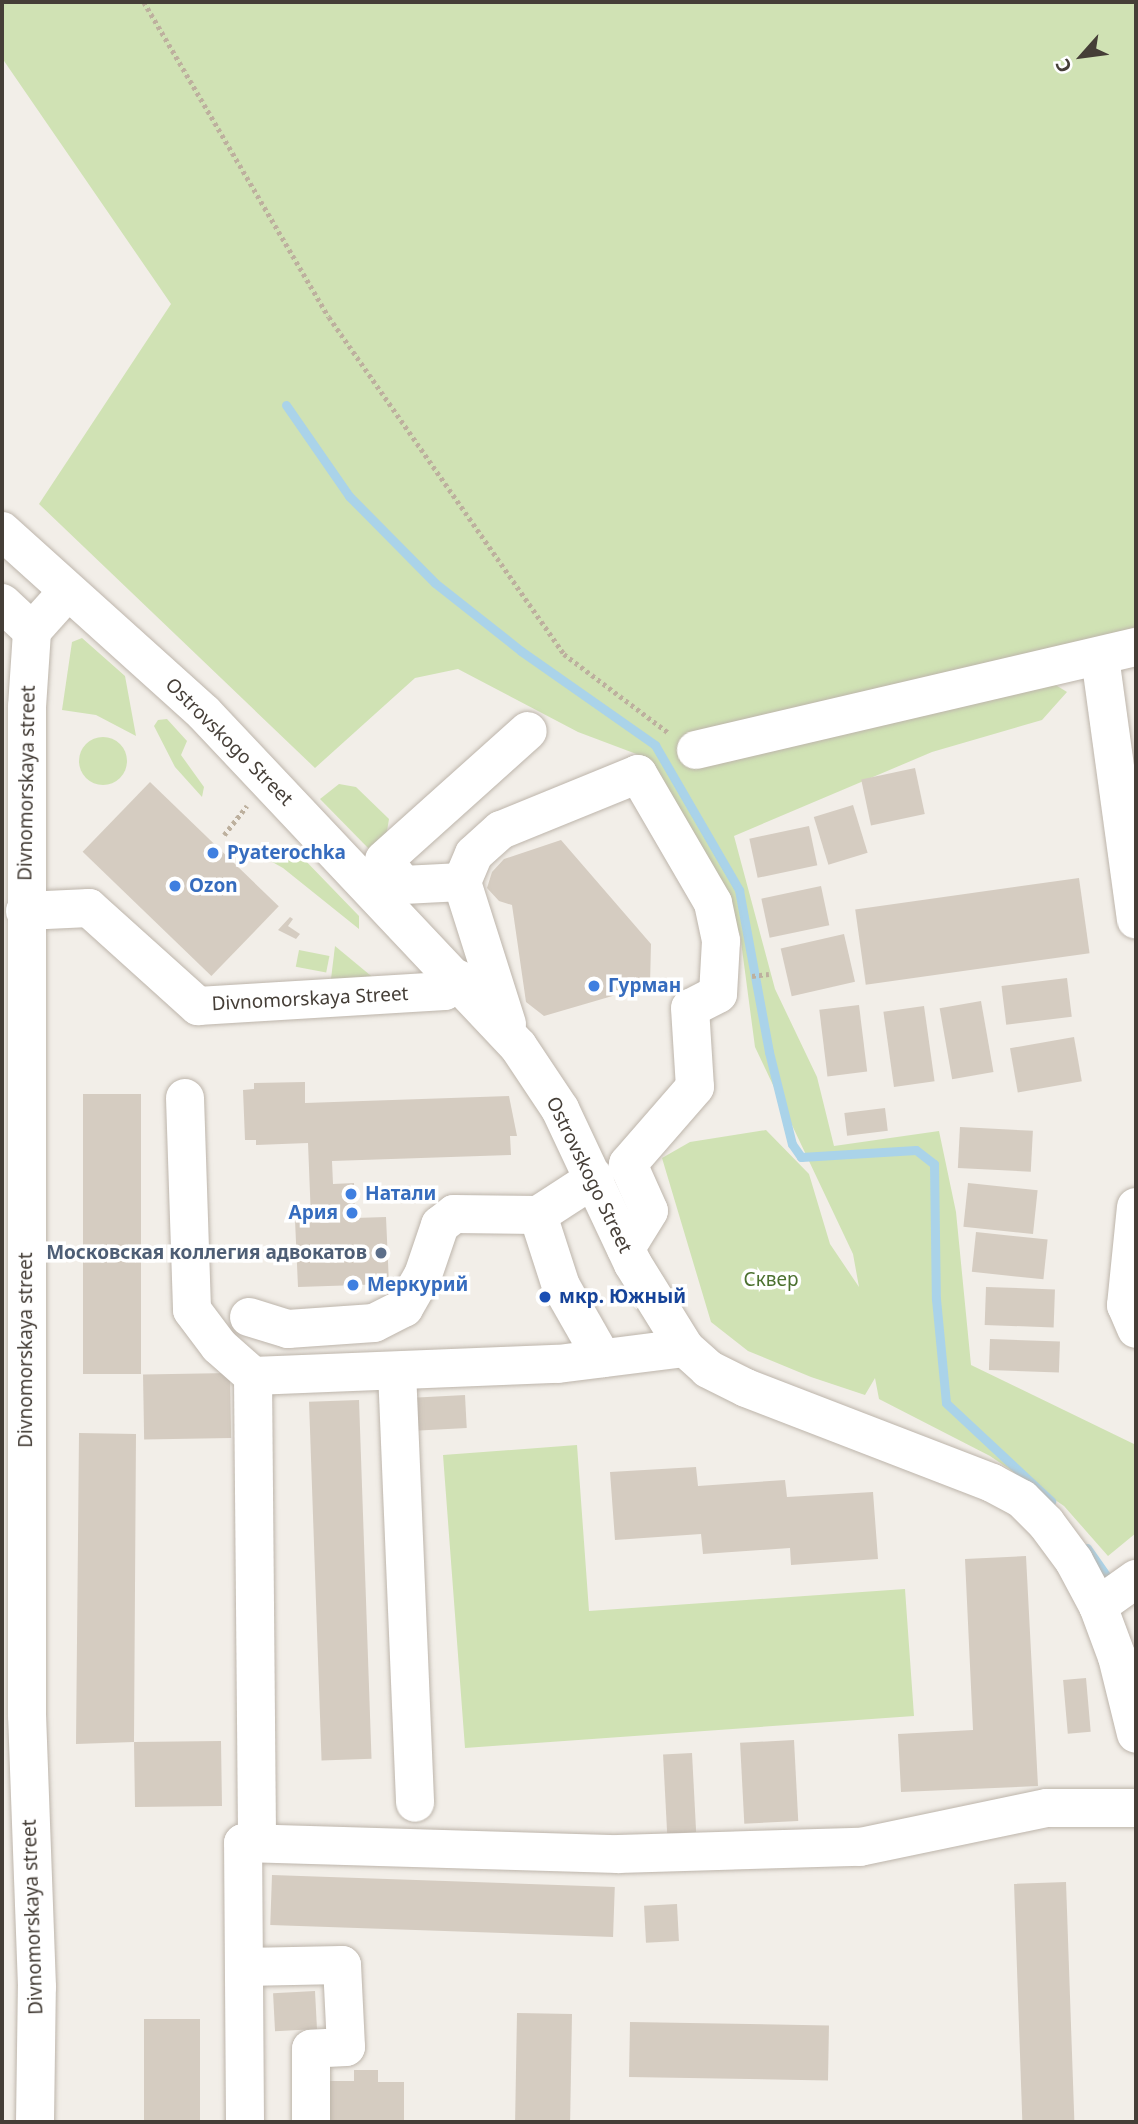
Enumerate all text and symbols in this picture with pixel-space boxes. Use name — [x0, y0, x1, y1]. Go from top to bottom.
north arrow — [1047, 21, 1117, 91]
text: С — [1049, 54, 1078, 77]
street label: Ostrovskogo Street — [161, 674, 297, 810]
street label: Divnomorskaya street — [14, 685, 40, 881]
place label: Pyaterochka — [227, 842, 346, 864]
marker: Pyaterochka — [205, 845, 221, 861]
place label: Ozon — [189, 875, 238, 897]
marker: Ozon — [167, 878, 183, 894]
place label: Гурман — [608, 975, 681, 997]
marker: Гурман — [586, 978, 602, 994]
street label: Divnomorskaya Street — [211, 982, 409, 1016]
street label: Ostrovskogo Street — [541, 1093, 637, 1257]
place label: Натали — [365, 1183, 436, 1205]
marker: Натали — [343, 1186, 359, 1202]
place label: Ария — [288, 1202, 338, 1224]
marker: Ария — [344, 1205, 360, 1221]
place label: Московская коллегия адвокатов — [46, 1242, 367, 1264]
marker: Московская коллегия адвокатов — [373, 1245, 389, 1261]
street label: Divnomorskaya street — [15, 1252, 37, 1448]
park label: Сквер — [744, 1269, 798, 1291]
place label: Меркурий — [367, 1274, 468, 1296]
marker: Меркурий — [345, 1277, 361, 1293]
place label: мкр. Южный — [559, 1286, 686, 1308]
marker: мкр. Южный — [537, 1289, 553, 1305]
street label: Divnomorskaya street — [18, 1819, 48, 2015]

